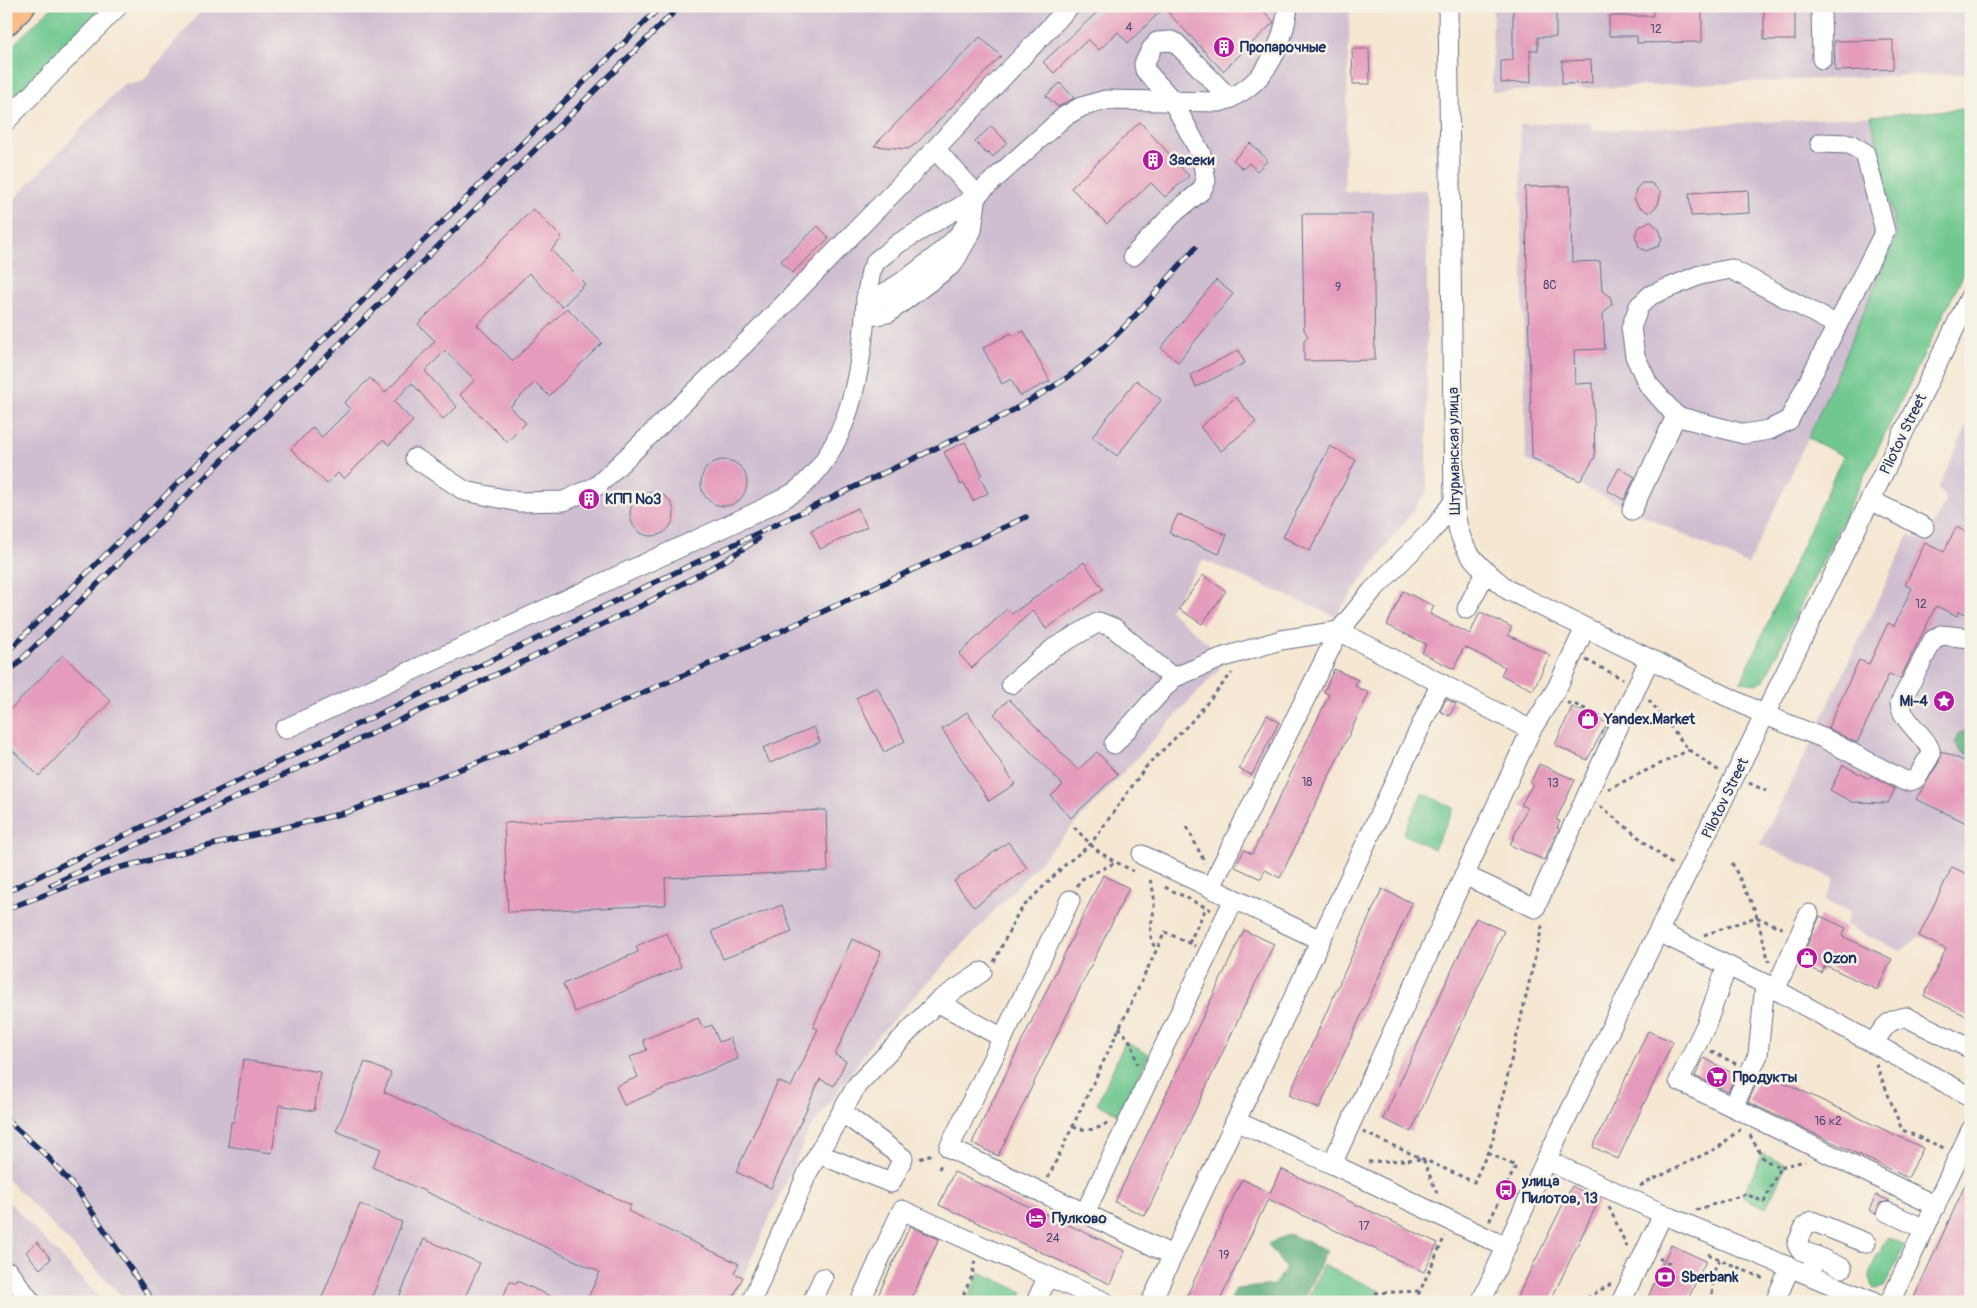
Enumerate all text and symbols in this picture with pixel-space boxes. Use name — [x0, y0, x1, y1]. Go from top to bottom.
house number: 4 — [1126, 20, 1133, 35]
house number: 12 — [1650, 22, 1662, 37]
building icon: Пропарочные — [1212, 35, 1236, 59]
place label: Пропарочные — [1240, 38, 1327, 57]
building icon: Засеки — [1141, 148, 1165, 172]
place label: Засеки — [1169, 151, 1215, 170]
house number: 8С — [1543, 278, 1557, 293]
house number: 9 — [1335, 280, 1341, 295]
street label: Штурманская улица — [1444, 387, 1465, 515]
street label: Pilotov Street — [1876, 390, 1932, 478]
building icon: КПП №3 — [577, 487, 601, 511]
place label: КПП №3 — [605, 490, 661, 509]
house number: 12 — [1915, 597, 1927, 612]
place icon: Mi-4 — [1932, 689, 1956, 713]
place label: Mi-4 — [1899, 692, 1928, 711]
shop icon: Yandex.Market — [1576, 707, 1600, 731]
place label: Yandex.Market — [1603, 710, 1696, 729]
street label: Pilotov Street — [1698, 754, 1754, 842]
house number: 18 — [1302, 775, 1312, 790]
house number: 13 — [1547, 776, 1559, 791]
shop icon: Ozon — [1795, 946, 1819, 970]
place label: Ozon — [1823, 949, 1857, 968]
supermarket icon: Продукты — [1705, 1065, 1729, 1089]
place label: Продукты — [1733, 1068, 1798, 1087]
house number: 16 к2 — [1814, 1114, 1842, 1129]
place label: улица Пилотов, 13 — [1521, 1172, 1598, 1208]
bus stop icon: улица Пилотов, 13 — [1494, 1178, 1518, 1202]
hotel icon: Пулково — [1024, 1206, 1048, 1230]
place label: Пулково — [1052, 1209, 1107, 1228]
house number: 17 — [1358, 1219, 1370, 1234]
house number: 24 — [1046, 1231, 1060, 1246]
house number: 19 — [1219, 1248, 1229, 1263]
bank icon: Sberbank — [1653, 1265, 1677, 1289]
place label: Sberbank — [1681, 1268, 1739, 1287]

